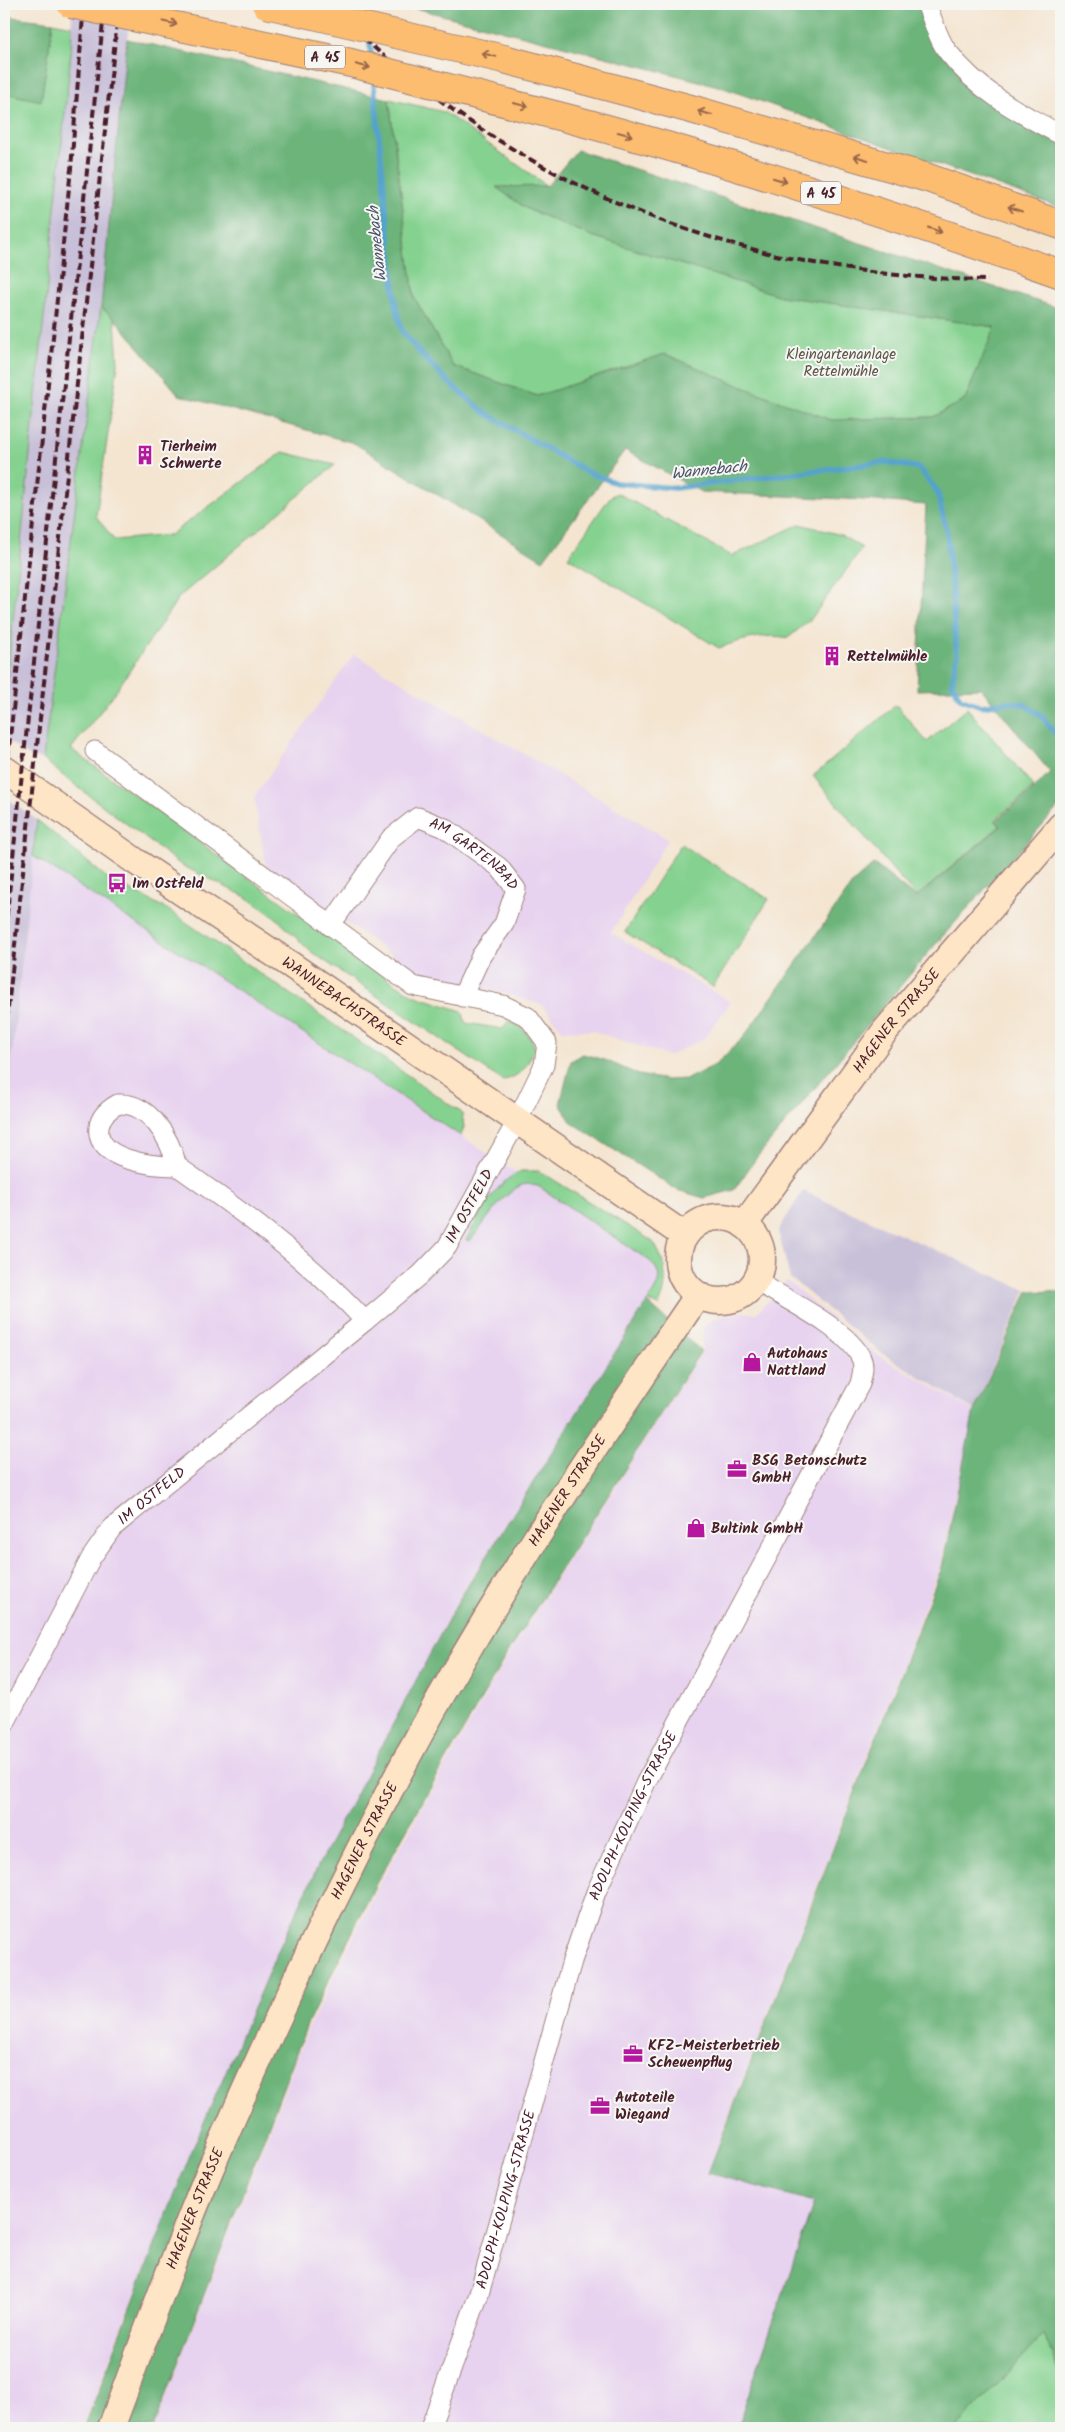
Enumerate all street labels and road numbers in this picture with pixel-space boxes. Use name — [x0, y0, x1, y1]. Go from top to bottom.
road number: A 45 — [305, 46, 345, 68]
road number: A 45 — [801, 182, 841, 204]
street label: AM GARTENBAD — [425, 812, 524, 896]
street label: WANNEBACHSTRASSE — [277, 951, 412, 1054]
street label: HAGENER STRASSE — [847, 962, 948, 1079]
street label: IM OSTFELD — [439, 1164, 500, 1248]
street label: HAGENER STRASSE — [523, 1429, 614, 1552]
street label: IM OSTFELD — [113, 1461, 192, 1532]
street label: ADOLPH-KOLPING-STRASSE — [583, 1726, 685, 1904]
street label: HAGENER STRASSE — [325, 1777, 406, 1904]
street label: ADOLPH-KOLPING-STRASSE — [470, 2106, 543, 2292]
street label: HAGENER STRASSE — [160, 2143, 232, 2273]

